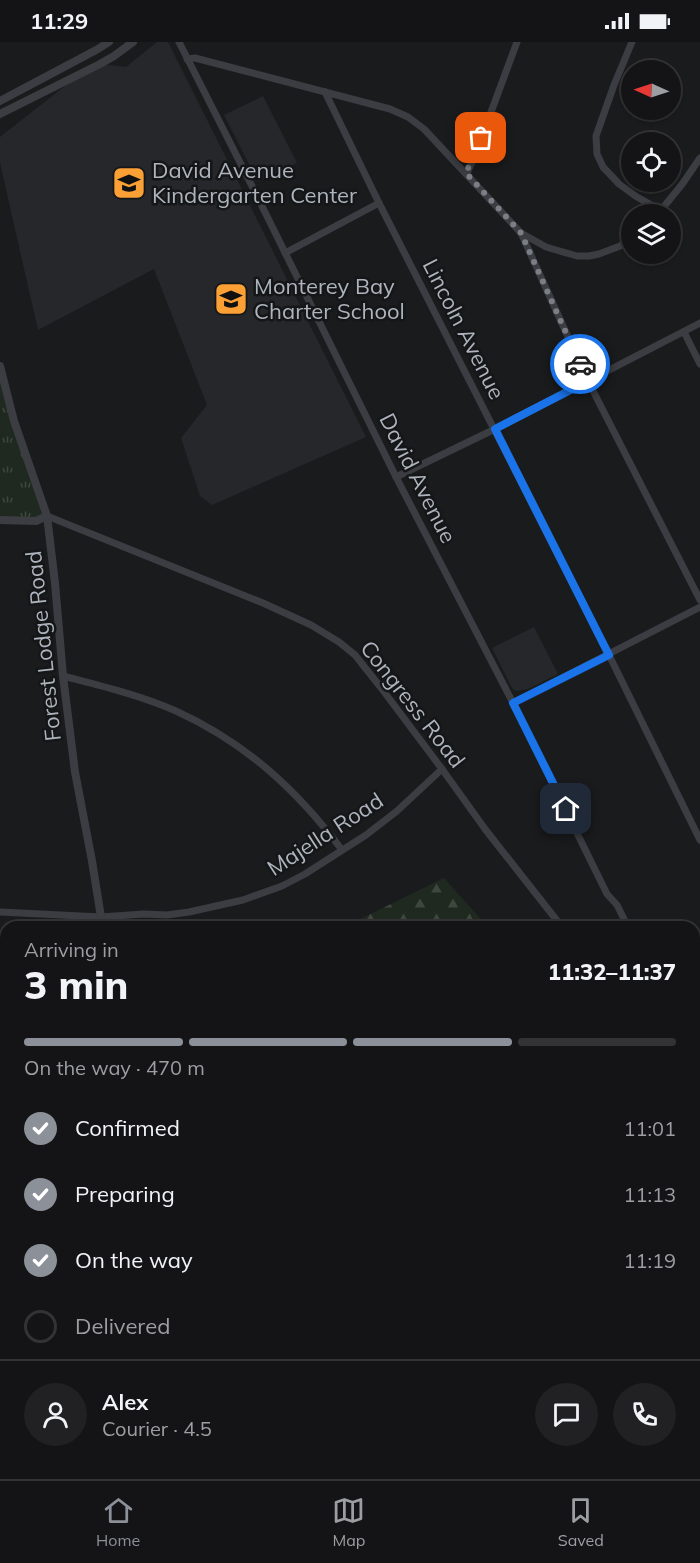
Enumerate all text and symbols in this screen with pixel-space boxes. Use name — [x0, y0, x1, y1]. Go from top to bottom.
text: 11:29 — [30, 7, 88, 35]
north arrow — [621, 60, 681, 120]
map controls — [621, 60, 681, 264]
pin — [455, 112, 506, 163]
icon: bag — [464, 121, 497, 154]
button: locate — [621, 132, 681, 192]
place label: David Avenue Kindergarten Center — [152, 156, 357, 209]
school or university icon: David Avenue Kindergarten Center — [111, 165, 147, 201]
button: layers — [621, 204, 681, 264]
street label: Lincoln Avenue — [417, 254, 511, 404]
place label: Monterey Bay Charter School — [254, 272, 405, 325]
school or university icon: Monterey Bay Charter School — [213, 281, 249, 317]
courier — [550, 334, 610, 394]
icon: car — [564, 348, 597, 381]
street label: David Avenue — [373, 408, 463, 548]
street label: Forest Lodge Road — [19, 549, 67, 743]
street label: Congress Road — [354, 635, 472, 773]
pin — [540, 783, 591, 834]
street label: Majella Road — [262, 786, 388, 882]
icon: home — [549, 792, 582, 825]
text: Arriving in — [24, 937, 119, 962]
text: 11:32–11:37 — [548, 958, 676, 986]
text: 3 min — [24, 960, 129, 1009]
text: On the way · 470 m — [24, 1055, 205, 1080]
icon: check — [24, 1112, 57, 1145]
text: Confirmed — [75, 1114, 180, 1142]
text: 11:01 — [623, 1116, 676, 1141]
icon: check — [24, 1178, 57, 1211]
text: Preparing — [75, 1180, 175, 1208]
text: 11:13 — [623, 1182, 676, 1207]
icon: check — [24, 1244, 57, 1277]
text: On the way — [75, 1246, 193, 1274]
text: 11:19 — [623, 1248, 676, 1273]
text: Delivered — [75, 1312, 170, 1340]
button: person — [24, 1383, 87, 1446]
button: chat — [535, 1383, 598, 1446]
button: phone — [613, 1383, 676, 1446]
text: Alex — [102, 1388, 148, 1416]
text: Courier · 4.5 — [102, 1416, 212, 1441]
tab: Home — [96, 1494, 140, 1550]
tab: Map — [332, 1494, 365, 1550]
tab: Saved — [558, 1494, 604, 1550]

